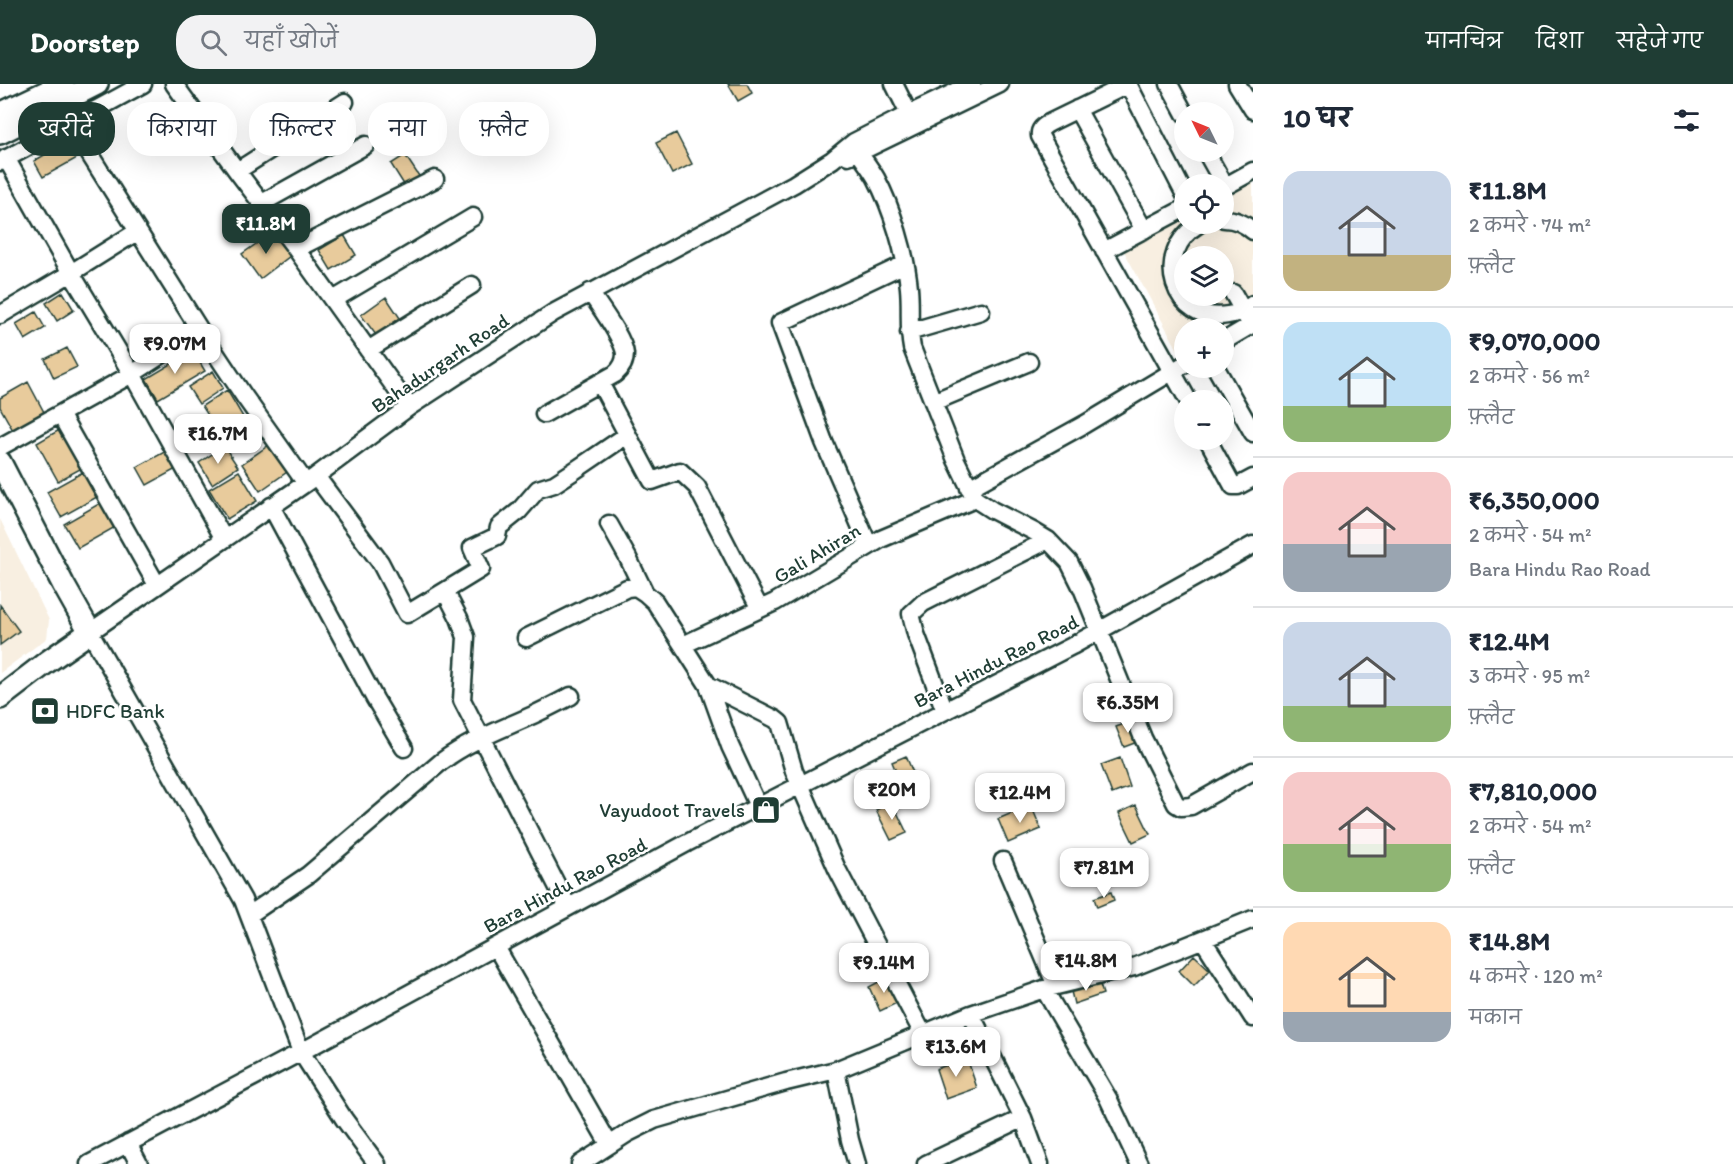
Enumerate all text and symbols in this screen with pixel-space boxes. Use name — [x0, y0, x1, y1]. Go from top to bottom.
search box — [176, 15, 596, 69]
text: Doorstep — [30, 25, 140, 59]
icon: search — [197, 26, 230, 59]
text: यहाँ खोजें — [245, 27, 338, 54]
text: मानचित्र — [1426, 28, 1503, 53]
text: दिशा — [1536, 28, 1583, 53]
text: सहेजे गए — [1616, 28, 1703, 53]
chip: खरीदें — [18, 102, 115, 156]
chip: किराया — [127, 102, 237, 156]
chip: फ़िल्टर — [249, 102, 356, 156]
chip: नया — [368, 102, 447, 156]
chip: फ़्लैट — [459, 102, 549, 156]
north arrow — [1174, 102, 1234, 162]
map controls — [1174, 102, 1234, 450]
text: 10 घर — [1283, 102, 1352, 134]
icon: filters — [1670, 104, 1703, 137]
button: locate — [1174, 174, 1234, 234]
text: ₹11.8M — [1469, 174, 1547, 206]
icon: home — [1331, 195, 1403, 267]
pin: ₹11.8M — [217, 204, 315, 255]
text: ₹11.8M — [236, 211, 296, 235]
text: 2 कमरे · 74 m² — [1469, 213, 1591, 237]
button: layers — [1174, 246, 1234, 306]
text: फ़्लैट — [1469, 254, 1515, 278]
street label: Bahadurgarh Road — [367, 308, 513, 418]
button: + — [1174, 318, 1234, 378]
pin: ₹9.07M — [126, 324, 224, 375]
text: ₹9,070,000 — [1469, 325, 1601, 357]
text: ₹9.07M — [143, 331, 207, 355]
icon: home — [1331, 346, 1403, 418]
text: 2 कमरे · 56 m² — [1469, 364, 1590, 388]
button: − — [1174, 390, 1234, 450]
text: फ़्लैट — [1469, 405, 1515, 429]
pin: ₹16.7M — [169, 414, 267, 465]
text: ₹16.7M — [188, 421, 248, 445]
text: ₹6,350,000 — [1469, 484, 1600, 516]
icon: home — [1331, 496, 1403, 568]
street label: Gali Ahiran — [769, 518, 865, 588]
text: 2 कमरे · 54 m² — [1469, 523, 1592, 547]
text: Bara Hindu Rao Road — [1469, 557, 1651, 581]
street label: Bara Hindu Rao Road — [910, 609, 1082, 713]
text: ₹12.4M — [1469, 625, 1550, 657]
icon: home — [1331, 646, 1403, 718]
text: 3 कमरे · 95 m² — [1469, 664, 1590, 688]
pin: ₹6.35M — [1079, 683, 1177, 734]
text: ₹6.35M — [1097, 690, 1159, 714]
bank icon: HDFC Bank — [29, 695, 61, 727]
place label: HDFC Bank — [66, 699, 165, 723]
text: फ़्लैट — [1469, 705, 1515, 729]
pin: ₹20M — [856, 770, 928, 821]
pin: ₹12.4M — [971, 773, 1069, 824]
text: ₹7,810,000 — [1469, 775, 1597, 807]
text: ₹20M — [868, 777, 916, 801]
text: ₹12.4M — [989, 780, 1051, 804]
shop icon: Vayudoot Travels — [750, 794, 782, 826]
icon: home — [1331, 796, 1403, 868]
place label: Vayudoot Travels — [599, 798, 745, 822]
text: 2 कमरे · 54 m² — [1469, 814, 1592, 838]
street label: Bara Hindu Rao Road — [479, 832, 651, 938]
pin: ₹7.81M — [1055, 848, 1153, 899]
text: ₹7.81M — [1074, 855, 1134, 879]
text: फ़्लैट — [1469, 855, 1515, 879]
text: ₹14.8M — [1469, 925, 1550, 957]
pin: ₹14.8M — [1037, 941, 1135, 992]
pin: ₹9.14M — [835, 943, 933, 994]
icon: home — [1331, 946, 1403, 1018]
text: ₹14.8M — [1055, 948, 1117, 972]
text: ₹9.14M — [853, 950, 915, 974]
text: 4 कमरे · 120 m² — [1469, 964, 1603, 988]
text: मकान — [1469, 1005, 1522, 1029]
pin: ₹13.6M — [907, 1027, 1005, 1078]
text: ₹13.6M — [925, 1034, 987, 1058]

